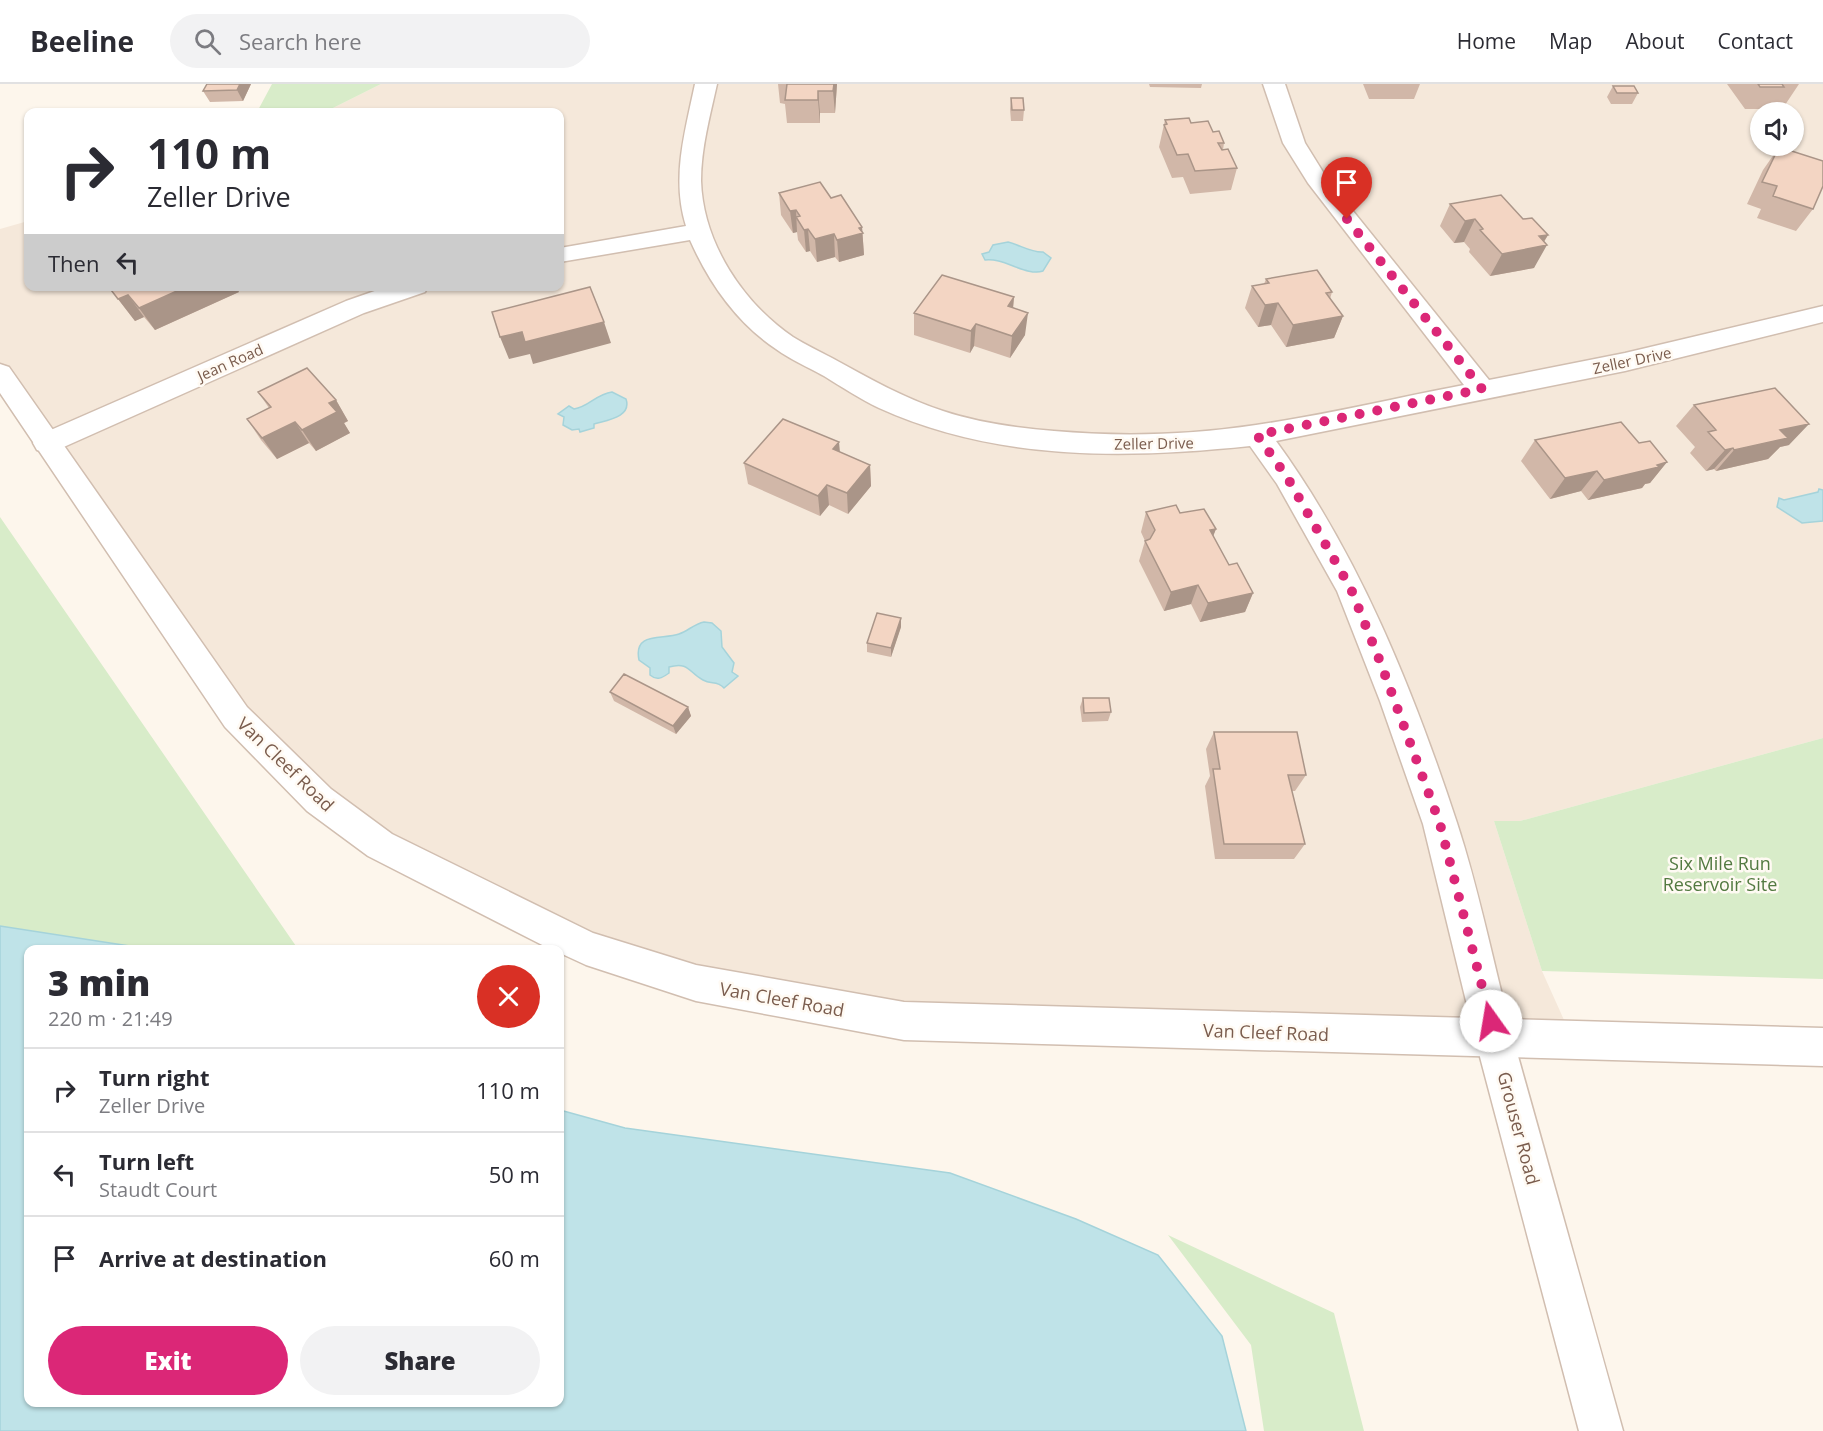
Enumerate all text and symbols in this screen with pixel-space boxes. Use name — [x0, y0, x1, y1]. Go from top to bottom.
search box — [170, 14, 590, 68]
text: Beeline — [30, 22, 134, 60]
icon: search — [191, 25, 224, 58]
text: Search here — [239, 26, 362, 56]
text: Home — [1457, 27, 1516, 55]
text: Map — [1549, 27, 1592, 55]
text: About — [1625, 27, 1685, 55]
text: Contact — [1718, 27, 1793, 55]
map controls — [1750, 102, 1804, 156]
button: sound — [1750, 102, 1804, 156]
text: 110 m — [147, 124, 271, 181]
icon: right — [48, 132, 126, 210]
pin — [1321, 157, 1372, 219]
icon: arrive — [1330, 166, 1363, 199]
text: Zeller Drive — [147, 178, 291, 215]
icon: left — [111, 246, 144, 279]
text: Then — [48, 248, 99, 278]
street label: Jean Road — [192, 339, 266, 386]
street label: Zeller Drive — [1591, 342, 1673, 378]
street label: Zeller Drive — [1114, 432, 1194, 454]
street label: Van Cleef Road — [232, 712, 340, 816]
park label: Six Mile Run Reservoir Site — [1663, 851, 1777, 896]
text: 3 min — [48, 958, 150, 1007]
button: close — [477, 965, 540, 1028]
street label: Van Cleef Road — [718, 976, 846, 1022]
position arrow — [1459, 989, 1523, 1053]
text: 220 m · 21:49 — [48, 1005, 173, 1032]
street label: Van Cleef Road — [1203, 1018, 1329, 1046]
text: Turn right — [99, 1062, 210, 1092]
street label: Grouser Road — [1492, 1069, 1546, 1187]
icon: right — [48, 1074, 81, 1107]
text: 110 m — [476, 1075, 540, 1105]
text: Zeller Drive — [99, 1092, 205, 1119]
text: Turn left — [99, 1146, 194, 1176]
icon: left — [48, 1158, 81, 1191]
text: 50 m — [489, 1159, 540, 1189]
text: Staudt Court — [99, 1176, 217, 1203]
icon: arrive — [48, 1242, 81, 1275]
text: Arrive at destination — [99, 1243, 327, 1273]
text: 60 m — [489, 1243, 540, 1273]
button: Exit — [48, 1326, 288, 1395]
button: Share — [300, 1326, 540, 1395]

